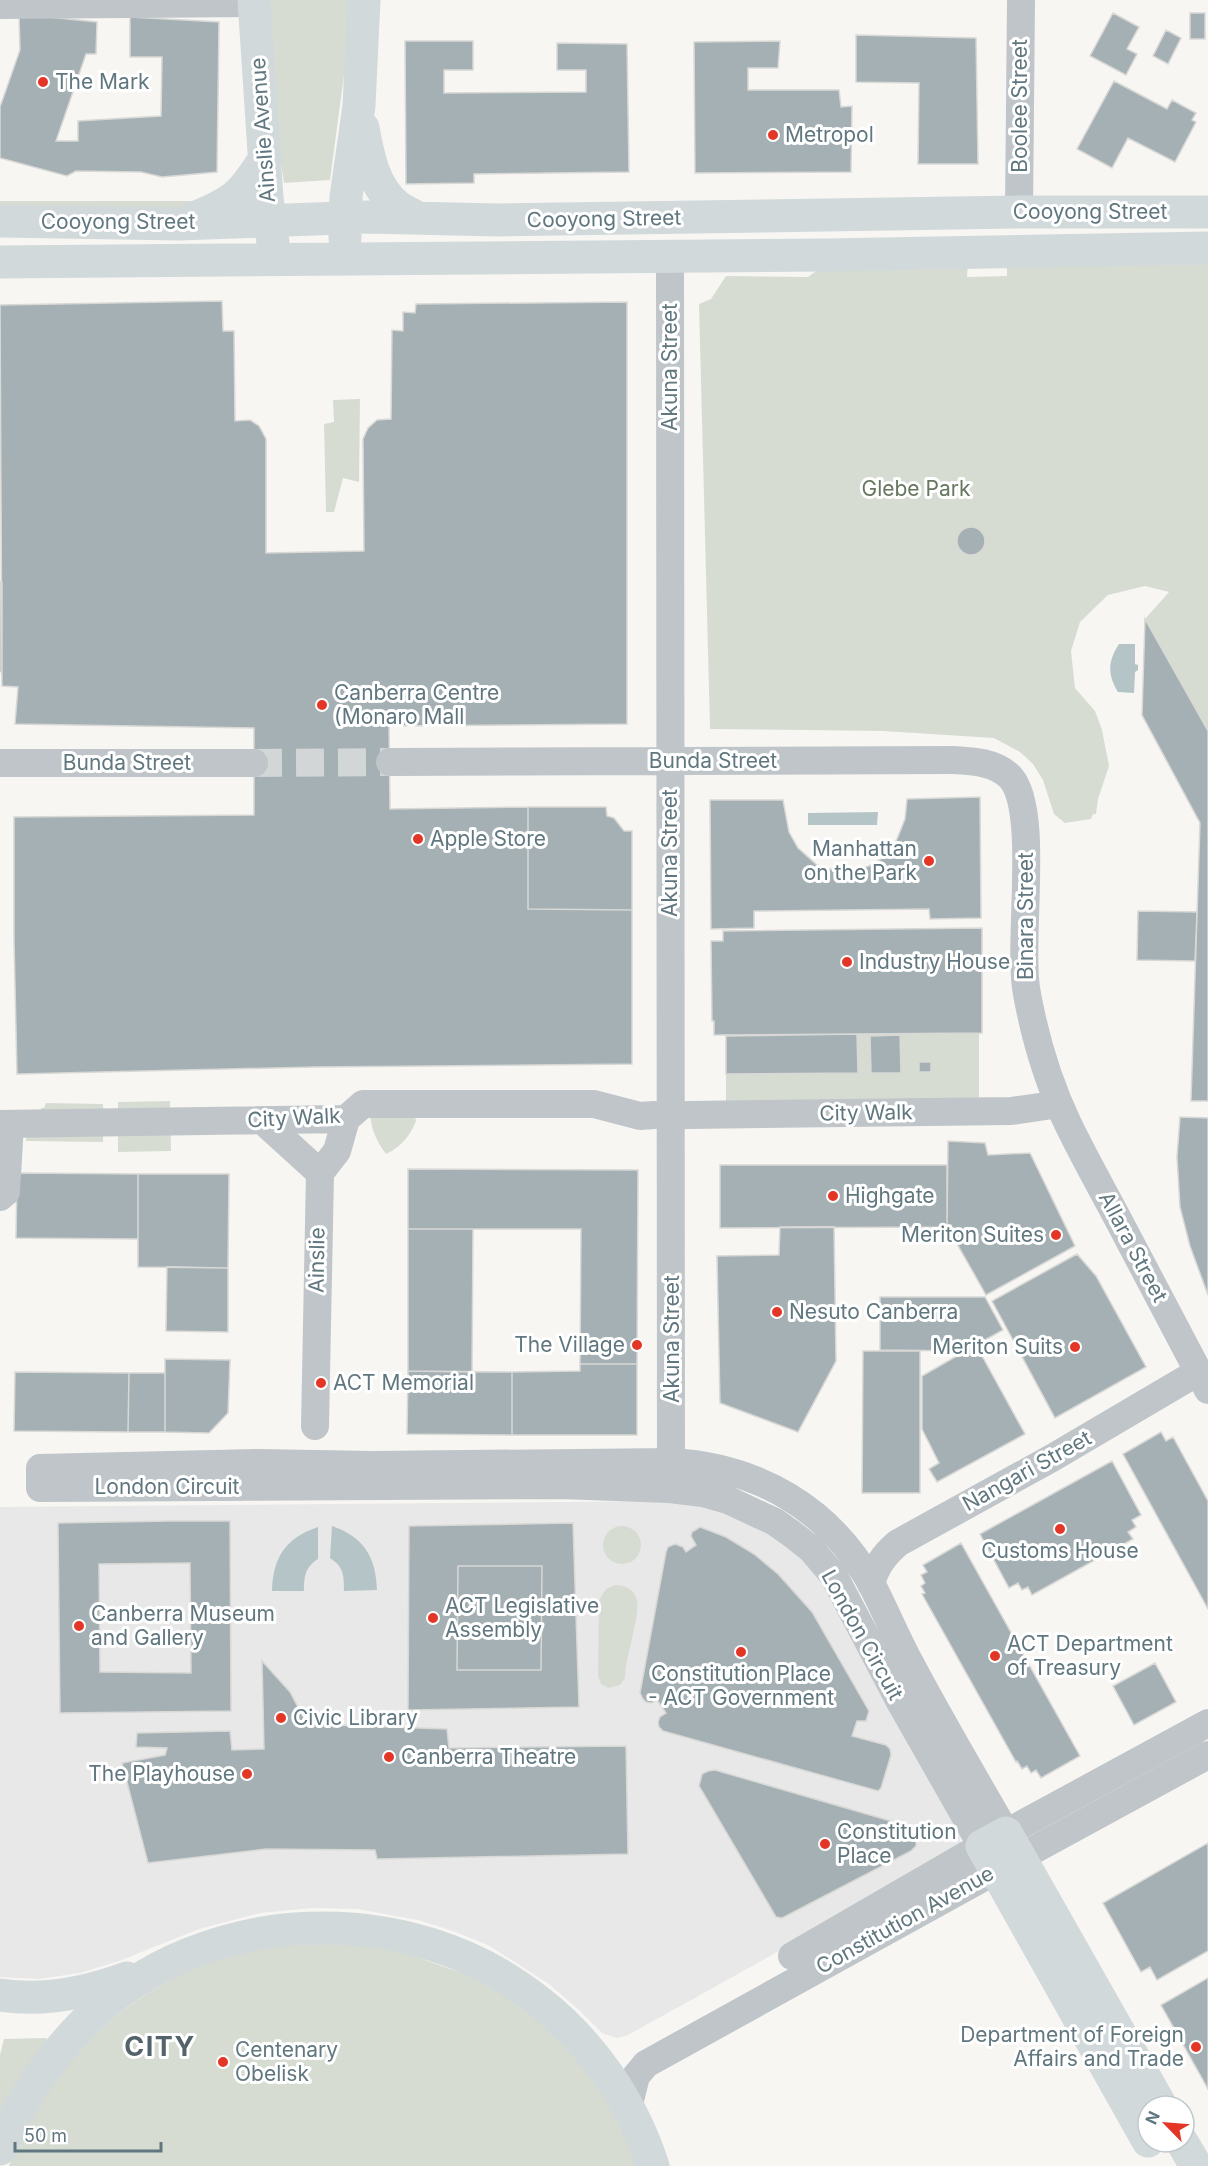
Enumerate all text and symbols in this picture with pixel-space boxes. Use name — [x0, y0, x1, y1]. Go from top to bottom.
street label: Boolee Street — [1007, 39, 1032, 173]
street label: Ainslie Avenue — [245, 57, 280, 203]
place label: The Mark — [55, 69, 150, 94]
marker: The Mark — [36, 75, 50, 89]
place label: Metropol — [785, 122, 874, 147]
marker: Metropol — [766, 128, 780, 142]
street label: Cooyong Street — [1013, 199, 1167, 224]
street label: Cooyong Street — [527, 205, 682, 232]
street label: Cooyong Street — [41, 209, 195, 234]
street label: Akuna Street — [657, 303, 682, 431]
park label: Glebe Park — [862, 476, 971, 501]
place label: Canberra Centre (Monaro Mall — [334, 680, 499, 729]
marker: Canberra Centre (Monaro Mall — [315, 698, 329, 712]
street label: Bunda Street — [649, 748, 777, 773]
street label: Bunda Street — [63, 750, 191, 775]
street label: Akuna Street — [657, 789, 682, 917]
place label: Apple Store — [430, 826, 546, 851]
marker: Apple Store — [411, 832, 425, 846]
place label: Manhattan on the Park — [804, 836, 917, 885]
street label: Binara Street — [1013, 852, 1038, 980]
marker: Manhattan on the Park — [922, 854, 936, 868]
place label: Industry House — [859, 949, 1010, 974]
marker: Industry House — [840, 955, 854, 969]
street label: City Walk — [819, 1099, 913, 1126]
street label: City Walk — [247, 1103, 342, 1132]
place label: Highgate — [845, 1183, 935, 1208]
street label: Allara Street — [1094, 1187, 1173, 1306]
marker: Highgate — [826, 1189, 840, 1203]
place label: Meriton Suites — [901, 1222, 1044, 1247]
street label: Ainslie — [303, 1227, 330, 1293]
marker: Meriton Suites — [1049, 1228, 1063, 1242]
street label: Akuna Street — [659, 1275, 684, 1403]
place label: Nesuto Canberra — [789, 1299, 958, 1324]
marker: Nesuto Canberra — [770, 1305, 784, 1319]
place label: The Village — [514, 1332, 625, 1357]
place label: Meriton Suits — [932, 1334, 1063, 1359]
marker: The Village — [630, 1338, 644, 1352]
marker: Meriton Suits — [1068, 1340, 1082, 1354]
place label: ACT Memorial — [333, 1370, 474, 1395]
marker: ACT Memorial — [314, 1376, 328, 1390]
street label: Nangari Street — [958, 1425, 1096, 1516]
street label: London Circuit — [95, 1474, 240, 1499]
marker: Customs House — [1053, 1522, 1067, 1536]
place label: Customs House — [981, 1538, 1139, 1563]
street label: London Circuit — [816, 1565, 909, 1704]
place label: ACT Legislative Assembly — [445, 1593, 599, 1642]
place label: Canberra Museum and Gallery — [91, 1601, 275, 1650]
marker: ACT Legislative Assembly — [426, 1611, 440, 1625]
marker: Canberra Museum and Gallery — [72, 1619, 86, 1633]
place label: ACT Department of Treasury — [1007, 1631, 1173, 1680]
marker: Constitution Place - ACT Government — [734, 1645, 748, 1659]
marker: ACT Department of Treasury — [988, 1649, 1002, 1663]
place label: Constitution Place - ACT Government — [648, 1661, 834, 1710]
place label: Civic Library — [293, 1705, 418, 1730]
marker: Civic Library — [274, 1711, 288, 1725]
place label: Canberra Theatre — [401, 1744, 576, 1769]
marker: Canberra Theatre — [382, 1750, 396, 1764]
place label: The Playhouse — [88, 1761, 235, 1786]
marker: The Playhouse — [240, 1767, 254, 1781]
place label: Constitution Place — [837, 1819, 957, 1868]
marker: Constitution Place — [818, 1837, 832, 1851]
street label: Constitution Avenue — [812, 1860, 998, 1979]
place label: Department of Foreign Affairs and Trade — [960, 2022, 1184, 2071]
district label: CITY — [124, 2030, 196, 2063]
place label: Centenary Obelisk — [235, 2037, 338, 2086]
marker: Department of Foreign Affairs and Trade — [1189, 2040, 1203, 2054]
marker: Centenary Obelisk — [216, 2055, 230, 2069]
north arrow — [1136, 2094, 1196, 2154]
text: N — [1141, 2108, 1164, 2127]
scale bar — [15, 2115, 160, 2153]
text: 50 m — [24, 2125, 67, 2146]

